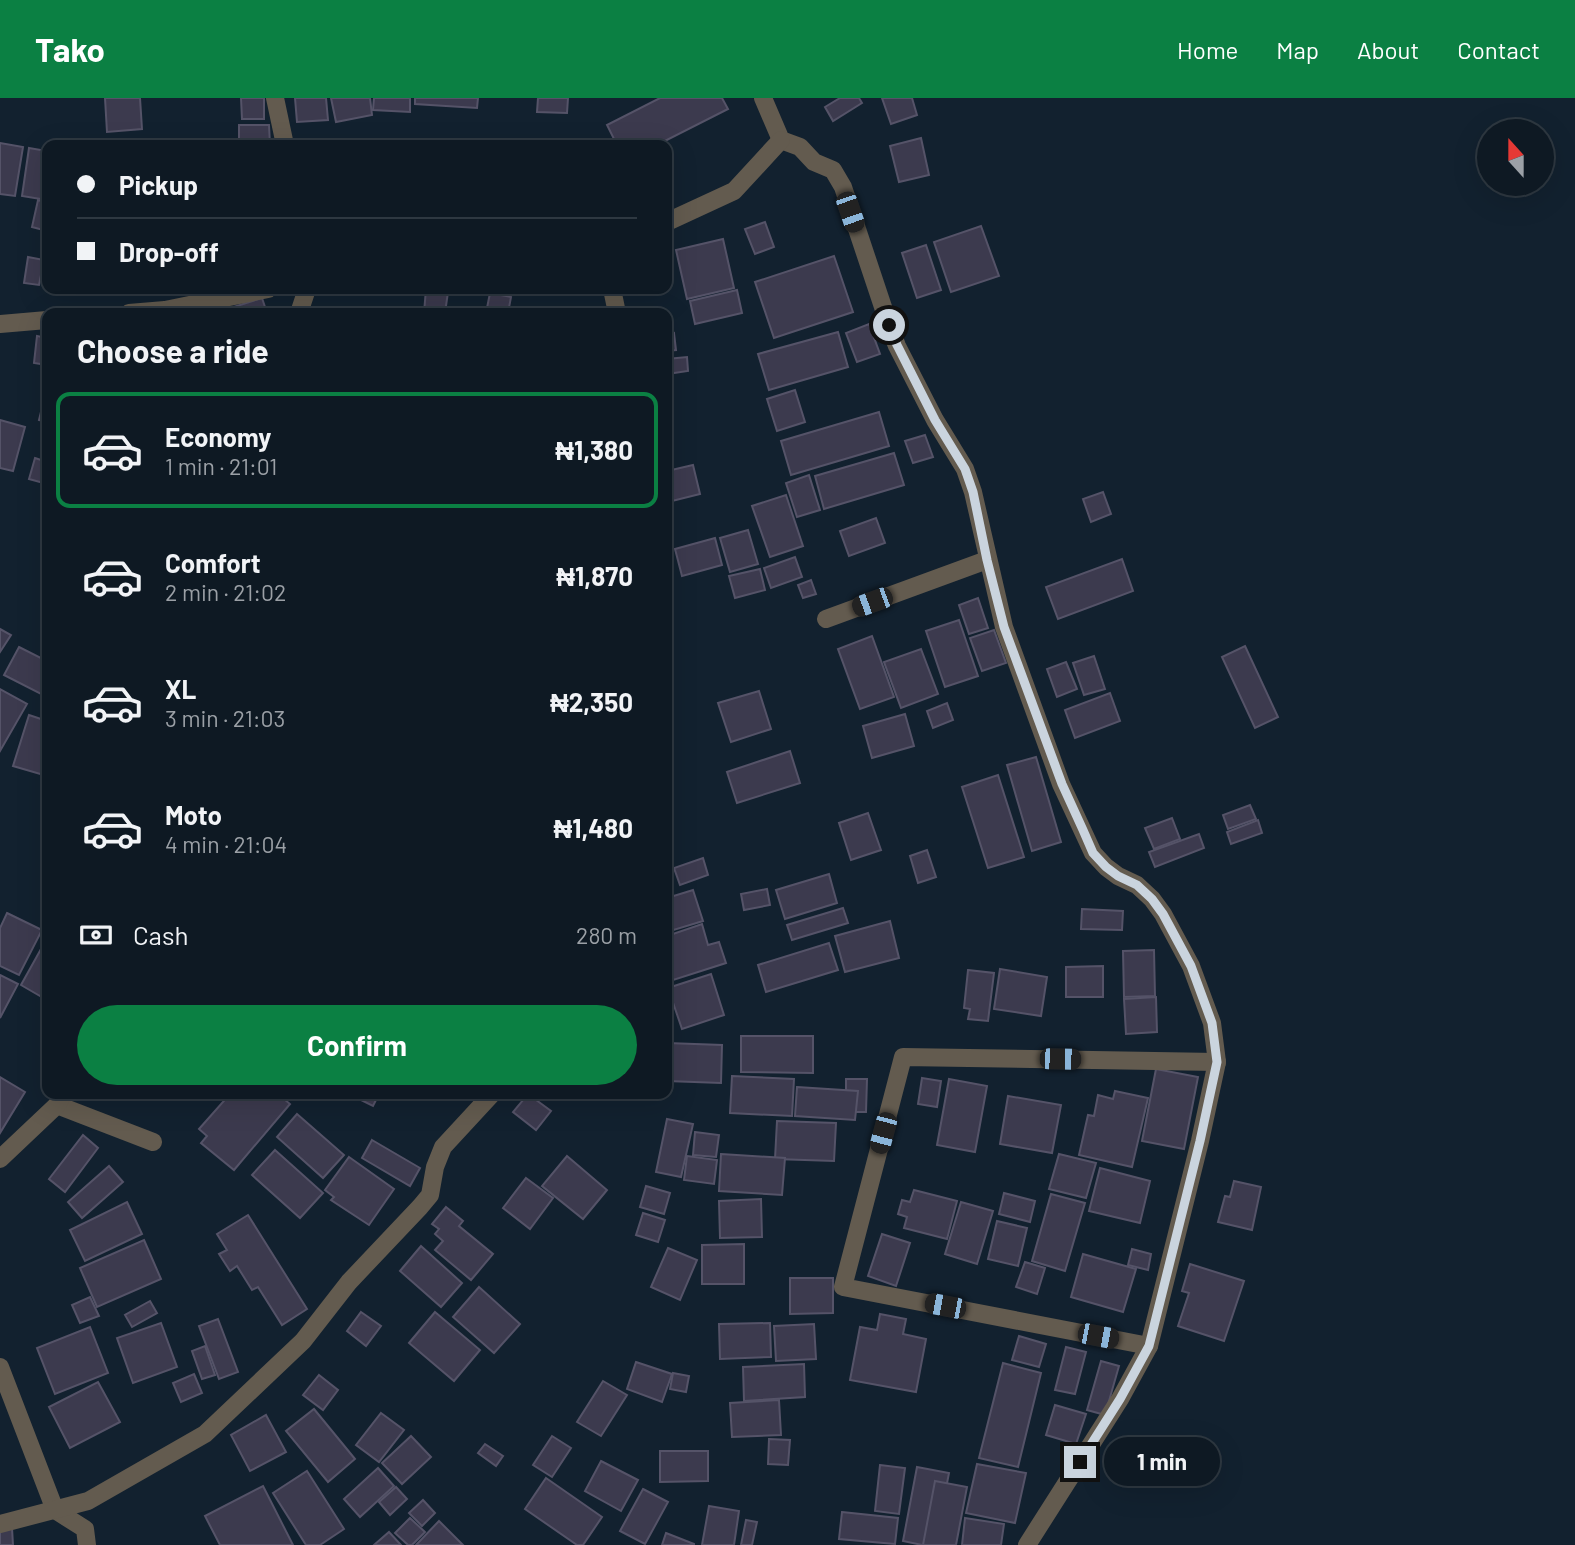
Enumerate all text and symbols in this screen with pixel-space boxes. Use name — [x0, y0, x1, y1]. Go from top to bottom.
text: Tako — [35, 29, 105, 69]
text: Home — [1177, 35, 1238, 64]
text: Map — [1276, 35, 1319, 64]
text: About — [1357, 35, 1419, 64]
text: Contact — [1457, 35, 1540, 64]
north arrow — [1477, 119, 1554, 196]
map controls — [1477, 119, 1554, 196]
text: Pickup — [119, 169, 198, 200]
car — [834, 189, 867, 235]
text: Drop-off — [119, 236, 219, 267]
route start — [873, 309, 905, 341]
text: Choose a ride — [77, 331, 269, 369]
icon: car — [81, 419, 144, 482]
text: Economy — [165, 421, 271, 452]
text: ₦1,380 — [555, 434, 633, 465]
text: 1 min · 21:01 — [165, 452, 277, 480]
icon: car — [81, 545, 144, 608]
text: Comfort — [165, 547, 261, 578]
text: ₦1,870 — [556, 560, 633, 591]
text: 2 min · 21:02 — [165, 578, 286, 606]
car — [849, 585, 896, 619]
icon: car — [81, 671, 144, 734]
text: XL — [165, 673, 196, 704]
text: ₦2,350 — [550, 686, 633, 717]
text: 3 min · 21:03 — [165, 704, 285, 732]
icon: car — [81, 797, 144, 860]
text: Moto — [165, 799, 222, 830]
text: ₦1,480 — [554, 812, 633, 843]
text: 4 min · 21:04 — [165, 830, 287, 858]
icon: cash — [77, 916, 115, 954]
text: Cash — [133, 919, 188, 950]
text: 280 m — [576, 921, 637, 949]
button: Confirm — [77, 1005, 637, 1085]
car — [1039, 1048, 1082, 1070]
car — [868, 1110, 899, 1156]
car — [923, 1292, 968, 1320]
car — [1076, 1322, 1121, 1350]
callout: 1 min — [1104, 1438, 1220, 1486]
route end — [1064, 1446, 1096, 1478]
text: 1 min — [1137, 1447, 1187, 1475]

